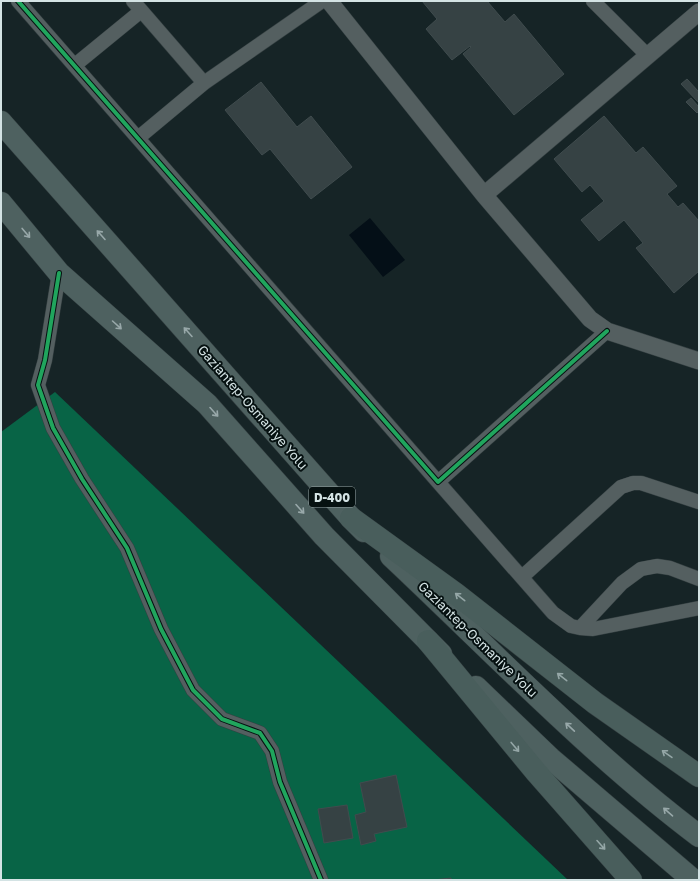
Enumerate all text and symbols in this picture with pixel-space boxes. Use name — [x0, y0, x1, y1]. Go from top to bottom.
one-way arrow — [21, 228, 30, 238]
one-way arrow — [97, 230, 106, 240]
one-way arrow — [112, 320, 123, 329]
one-way arrow — [183, 327, 192, 338]
street label: Gaziantep-Osmaniye Yolu — [195, 342, 311, 472]
one-way arrow — [209, 407, 219, 417]
road number: D-400 — [309, 487, 355, 507]
one-way arrow — [296, 504, 305, 514]
street label: Gaziantep-Osmaniye Yolu — [415, 578, 541, 700]
one-way arrow — [454, 593, 465, 601]
one-way arrow — [557, 673, 568, 681]
one-way arrow — [565, 722, 575, 732]
one-way arrow — [511, 742, 520, 752]
one-way arrow — [662, 750, 673, 758]
one-way arrow — [663, 808, 674, 817]
one-way arrow — [596, 840, 605, 850]

